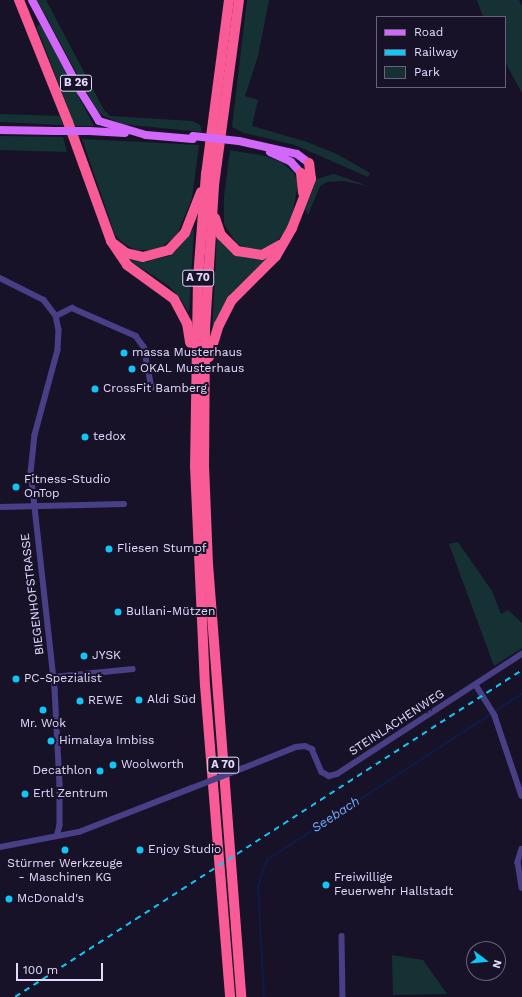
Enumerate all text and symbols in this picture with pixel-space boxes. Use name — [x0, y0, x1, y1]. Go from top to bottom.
legend — [376, 16, 506, 88]
text: Road — [414, 25, 443, 39]
text: Railway — [414, 45, 458, 59]
text: Park — [414, 65, 440, 79]
road number: B 26 — [59, 74, 93, 92]
road number: A 70 — [181, 269, 215, 287]
place label: massa Musterhaus — [132, 346, 242, 360]
marker: massa Musterhaus — [119, 348, 129, 358]
place label: OKAL Musterhaus — [140, 362, 245, 376]
marker: OKAL Musterhaus — [127, 364, 137, 374]
place label: CrossFit Bamberg — [103, 382, 207, 396]
marker: CrossFit Bamberg — [90, 384, 100, 394]
place label: tedox — [93, 430, 126, 444]
marker: tedox — [80, 432, 90, 442]
place label: Fitness-Studio OnTop — [24, 473, 110, 501]
marker: Fitness-Studio OnTop — [11, 482, 21, 492]
street label: BIEGENHOFSTRASSE — [18, 532, 48, 656]
place label: Fliesen Stumpf — [117, 542, 207, 556]
marker: Fliesen Stumpf — [104, 544, 114, 554]
place label: Bullani-Mützen — [126, 605, 215, 619]
marker: Bullani-Mützen — [113, 607, 123, 617]
place label: JYSK — [92, 649, 121, 663]
marker: JYSK — [79, 651, 89, 661]
place label: PC-Spezialist — [24, 672, 102, 686]
marker: PC-Spezialist — [11, 674, 21, 684]
street label: STEINLACHENWEG — [347, 687, 447, 759]
place label: Aldi Süd — [147, 693, 196, 707]
place label: REWE — [88, 694, 123, 708]
marker: Aldi Süd — [134, 695, 144, 705]
marker: REWE — [75, 696, 85, 706]
marker: Mr. Wok — [38, 705, 48, 715]
place label: Mr. Wok — [20, 717, 66, 731]
place label: Himalaya Imbiss — [59, 734, 155, 748]
marker: Himalaya Imbiss — [46, 736, 56, 746]
road number: A 70 — [206, 756, 240, 774]
place label: Woolworth — [121, 758, 184, 772]
marker: Woolworth — [108, 760, 118, 770]
place label: Decathlon — [32, 764, 92, 778]
marker: Decathlon — [95, 766, 105, 776]
place label: Ertl Zentrum — [33, 787, 108, 801]
marker: Ertl Zentrum — [20, 789, 30, 799]
water label: Seebach — [309, 794, 363, 836]
place label: Enjoy Studio — [148, 843, 222, 857]
marker: Stürmer Werkzeuge - Maschinen KG — [60, 845, 70, 855]
marker: Enjoy Studio — [135, 845, 145, 855]
place label: Stürmer Werkzeuge - Maschinen KG — [7, 857, 123, 885]
place label: Freiwillige Feuerwehr Hallstadt — [334, 871, 454, 899]
marker: Freiwillige Feuerwehr Hallstadt — [321, 880, 331, 890]
place label: McDonald's — [17, 892, 84, 906]
marker: McDonald's — [4, 894, 14, 904]
north arrow — [466, 941, 506, 981]
scale bar — [18, 955, 105, 981]
text: N — [490, 958, 504, 970]
text: 100 m — [23, 963, 58, 977]

